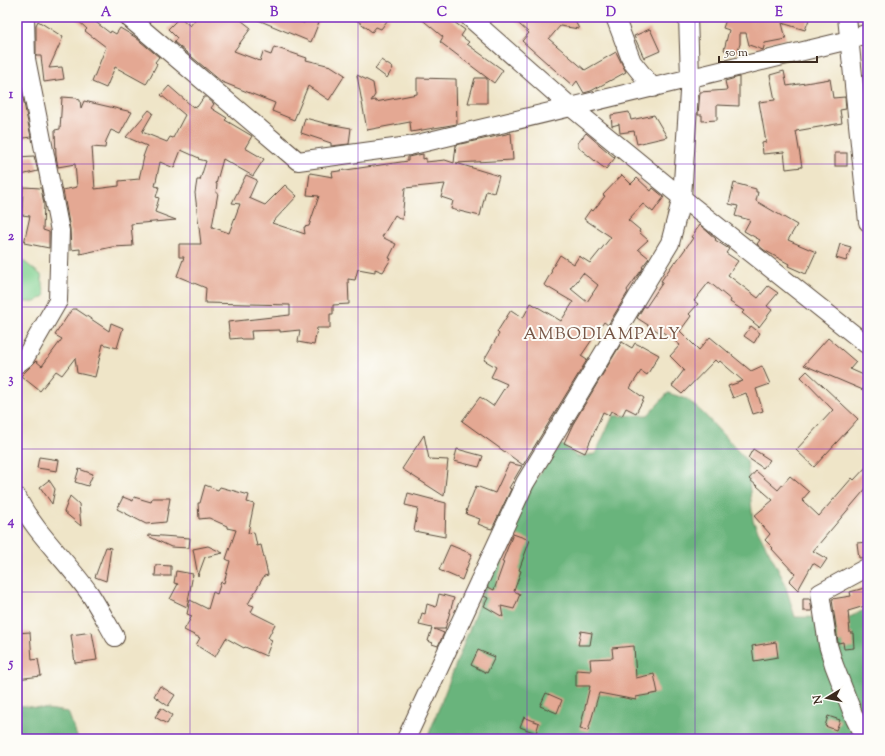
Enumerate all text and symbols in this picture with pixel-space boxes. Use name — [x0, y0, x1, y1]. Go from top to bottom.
text: A — [101, 4, 112, 22]
text: B — [270, 4, 279, 22]
text: C — [437, 4, 447, 22]
text: D — [606, 4, 616, 22]
text: E — [775, 4, 783, 22]
scale bar — [719, 38, 817, 64]
text: 50 m — [724, 44, 748, 62]
text: 1 — [9, 86, 14, 104]
text: 2 — [8, 228, 15, 246]
district label: AMBODIAMPALY — [523, 323, 681, 347]
text: 3 — [8, 371, 14, 389]
text: 4 — [7, 513, 15, 531]
text: 5 — [8, 655, 14, 673]
north arrow — [807, 678, 847, 718]
text: N — [809, 694, 827, 706]

